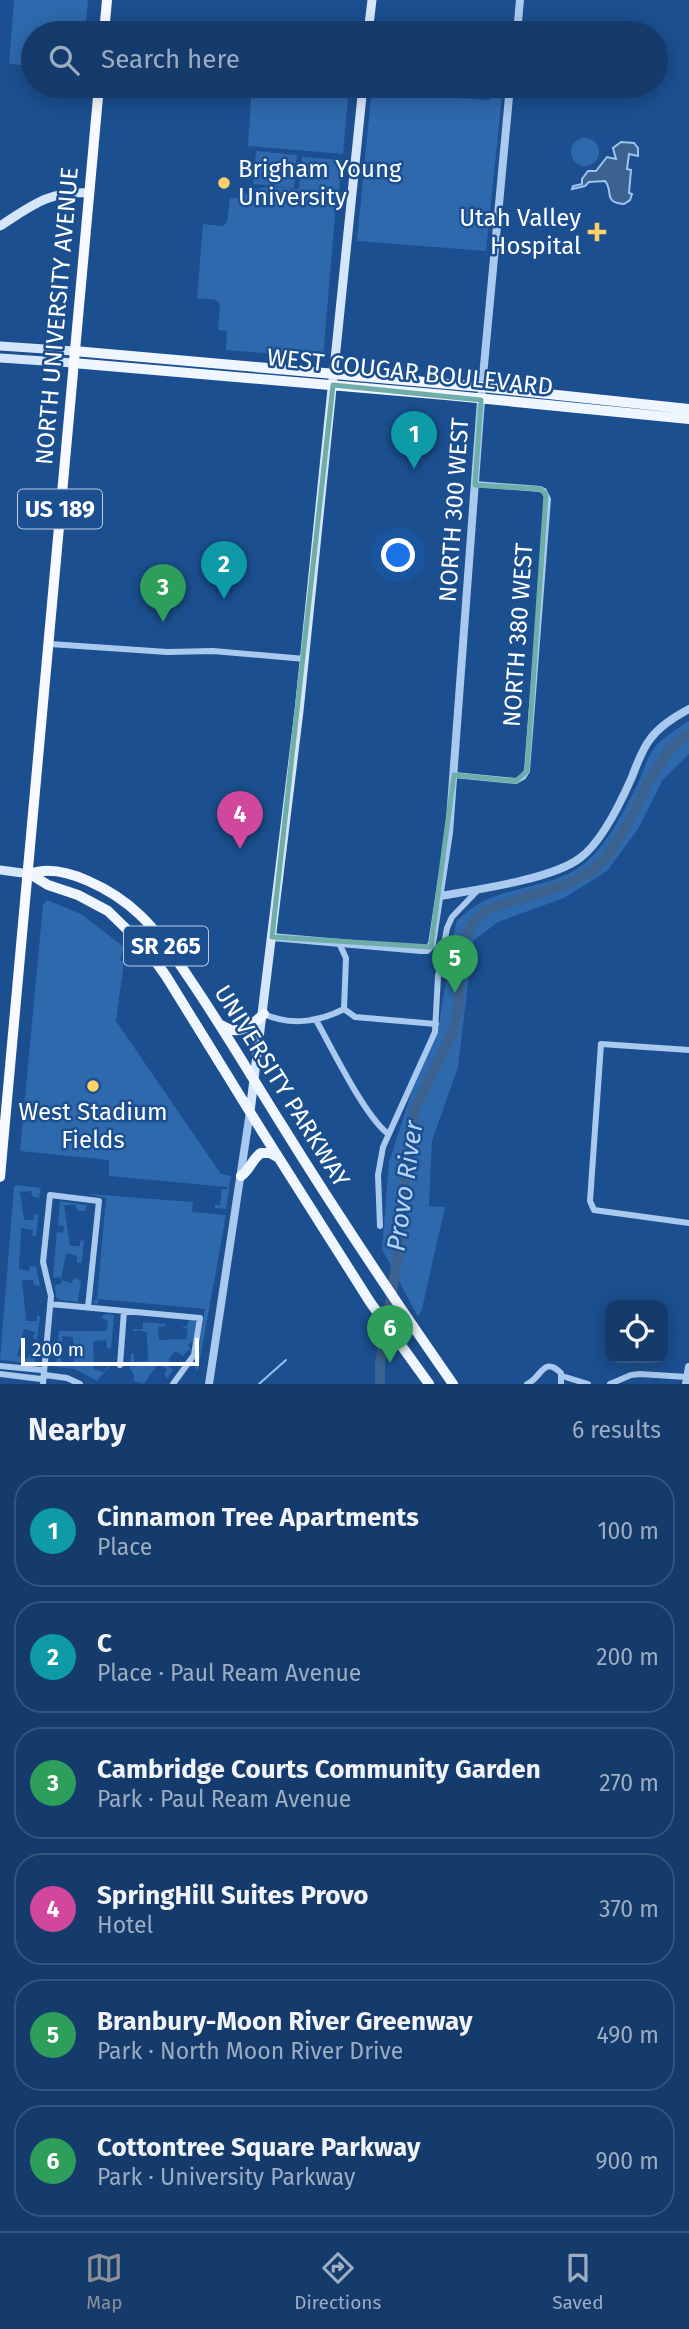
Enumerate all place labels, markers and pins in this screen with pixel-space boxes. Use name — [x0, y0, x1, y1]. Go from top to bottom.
place label: Brigham Young University — [238, 155, 402, 211]
marker: Brigham Young University — [216, 175, 232, 191]
place label: Utah Valley Hospital — [459, 204, 581, 260]
marker: Utah Valley Hospital — [587, 222, 607, 242]
pin: 1 — [391, 411, 437, 469]
pin: 2 — [201, 541, 247, 599]
pin: 3 — [140, 564, 186, 622]
pin: 4 — [217, 791, 263, 849]
pin: 5 — [432, 935, 478, 993]
marker: West Stadium Fields — [85, 1078, 101, 1094]
place label: West Stadium Fields — [18, 1098, 168, 1154]
pin: 6 — [367, 1305, 413, 1363]

